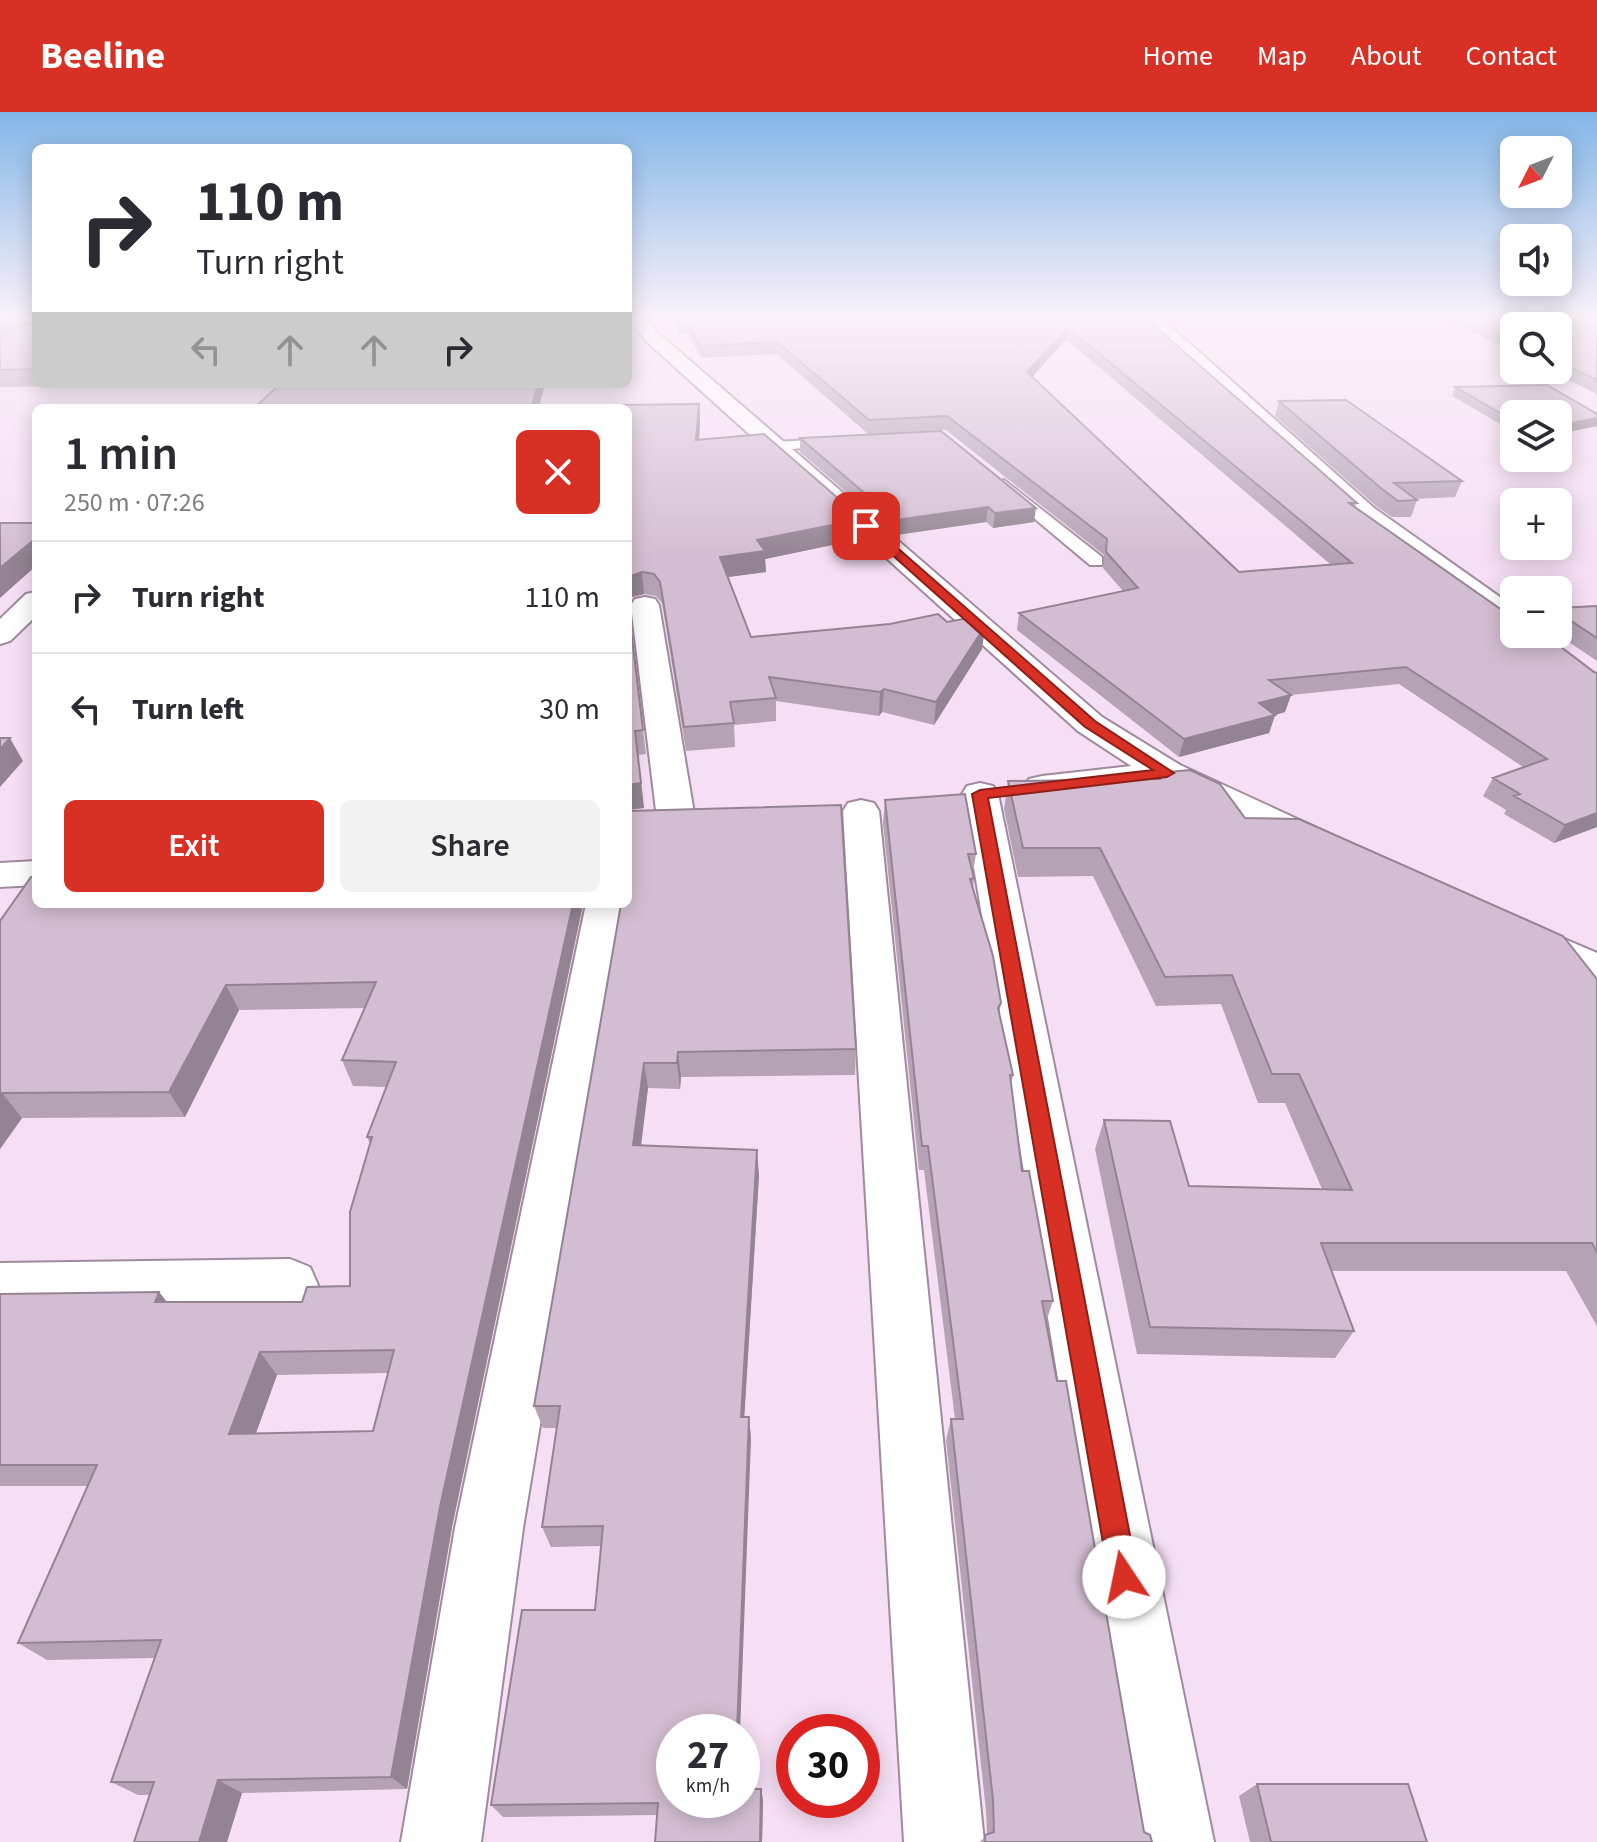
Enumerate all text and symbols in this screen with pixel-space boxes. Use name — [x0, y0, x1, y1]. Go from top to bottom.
text: Beeline — [40, 29, 165, 83]
text: Home — [1142, 36, 1213, 76]
text: Map — [1257, 36, 1307, 76]
text: About — [1351, 36, 1422, 76]
text: Contact — [1466, 36, 1557, 76]
north arrow — [1500, 136, 1572, 208]
map controls — [1500, 136, 1572, 648]
text: 110 m — [196, 163, 344, 242]
icon: right — [64, 176, 168, 280]
button: sound — [1500, 224, 1572, 296]
text: Turn right — [196, 237, 344, 288]
button: search — [1500, 312, 1572, 384]
icon: left — [184, 328, 228, 372]
icon: ahead — [268, 328, 312, 372]
icon: ahead — [352, 328, 396, 372]
icon: right — [436, 328, 480, 372]
button: layers — [1500, 400, 1572, 472]
text: 1 min — [64, 420, 178, 488]
button: close — [516, 430, 600, 514]
text: 250 m · 07:26 — [64, 484, 205, 521]
button: + — [1500, 488, 1572, 560]
pin — [832, 492, 900, 560]
icon: arrive — [844, 504, 888, 548]
icon: right — [64, 575, 108, 619]
text: Turn right — [132, 576, 264, 619]
text: 110 m — [524, 576, 600, 619]
button: − — [1500, 576, 1572, 648]
icon: left — [64, 687, 108, 731]
text: Turn left — [132, 688, 244, 731]
text: 30 m — [539, 688, 600, 731]
button: Exit — [64, 800, 324, 892]
button: Share — [340, 800, 600, 892]
position arrow — [1082, 1535, 1166, 1619]
speed limit sign: 30 — [776, 1714, 880, 1818]
text: 27 — [687, 1727, 729, 1784]
text: km/h — [686, 1772, 730, 1800]

